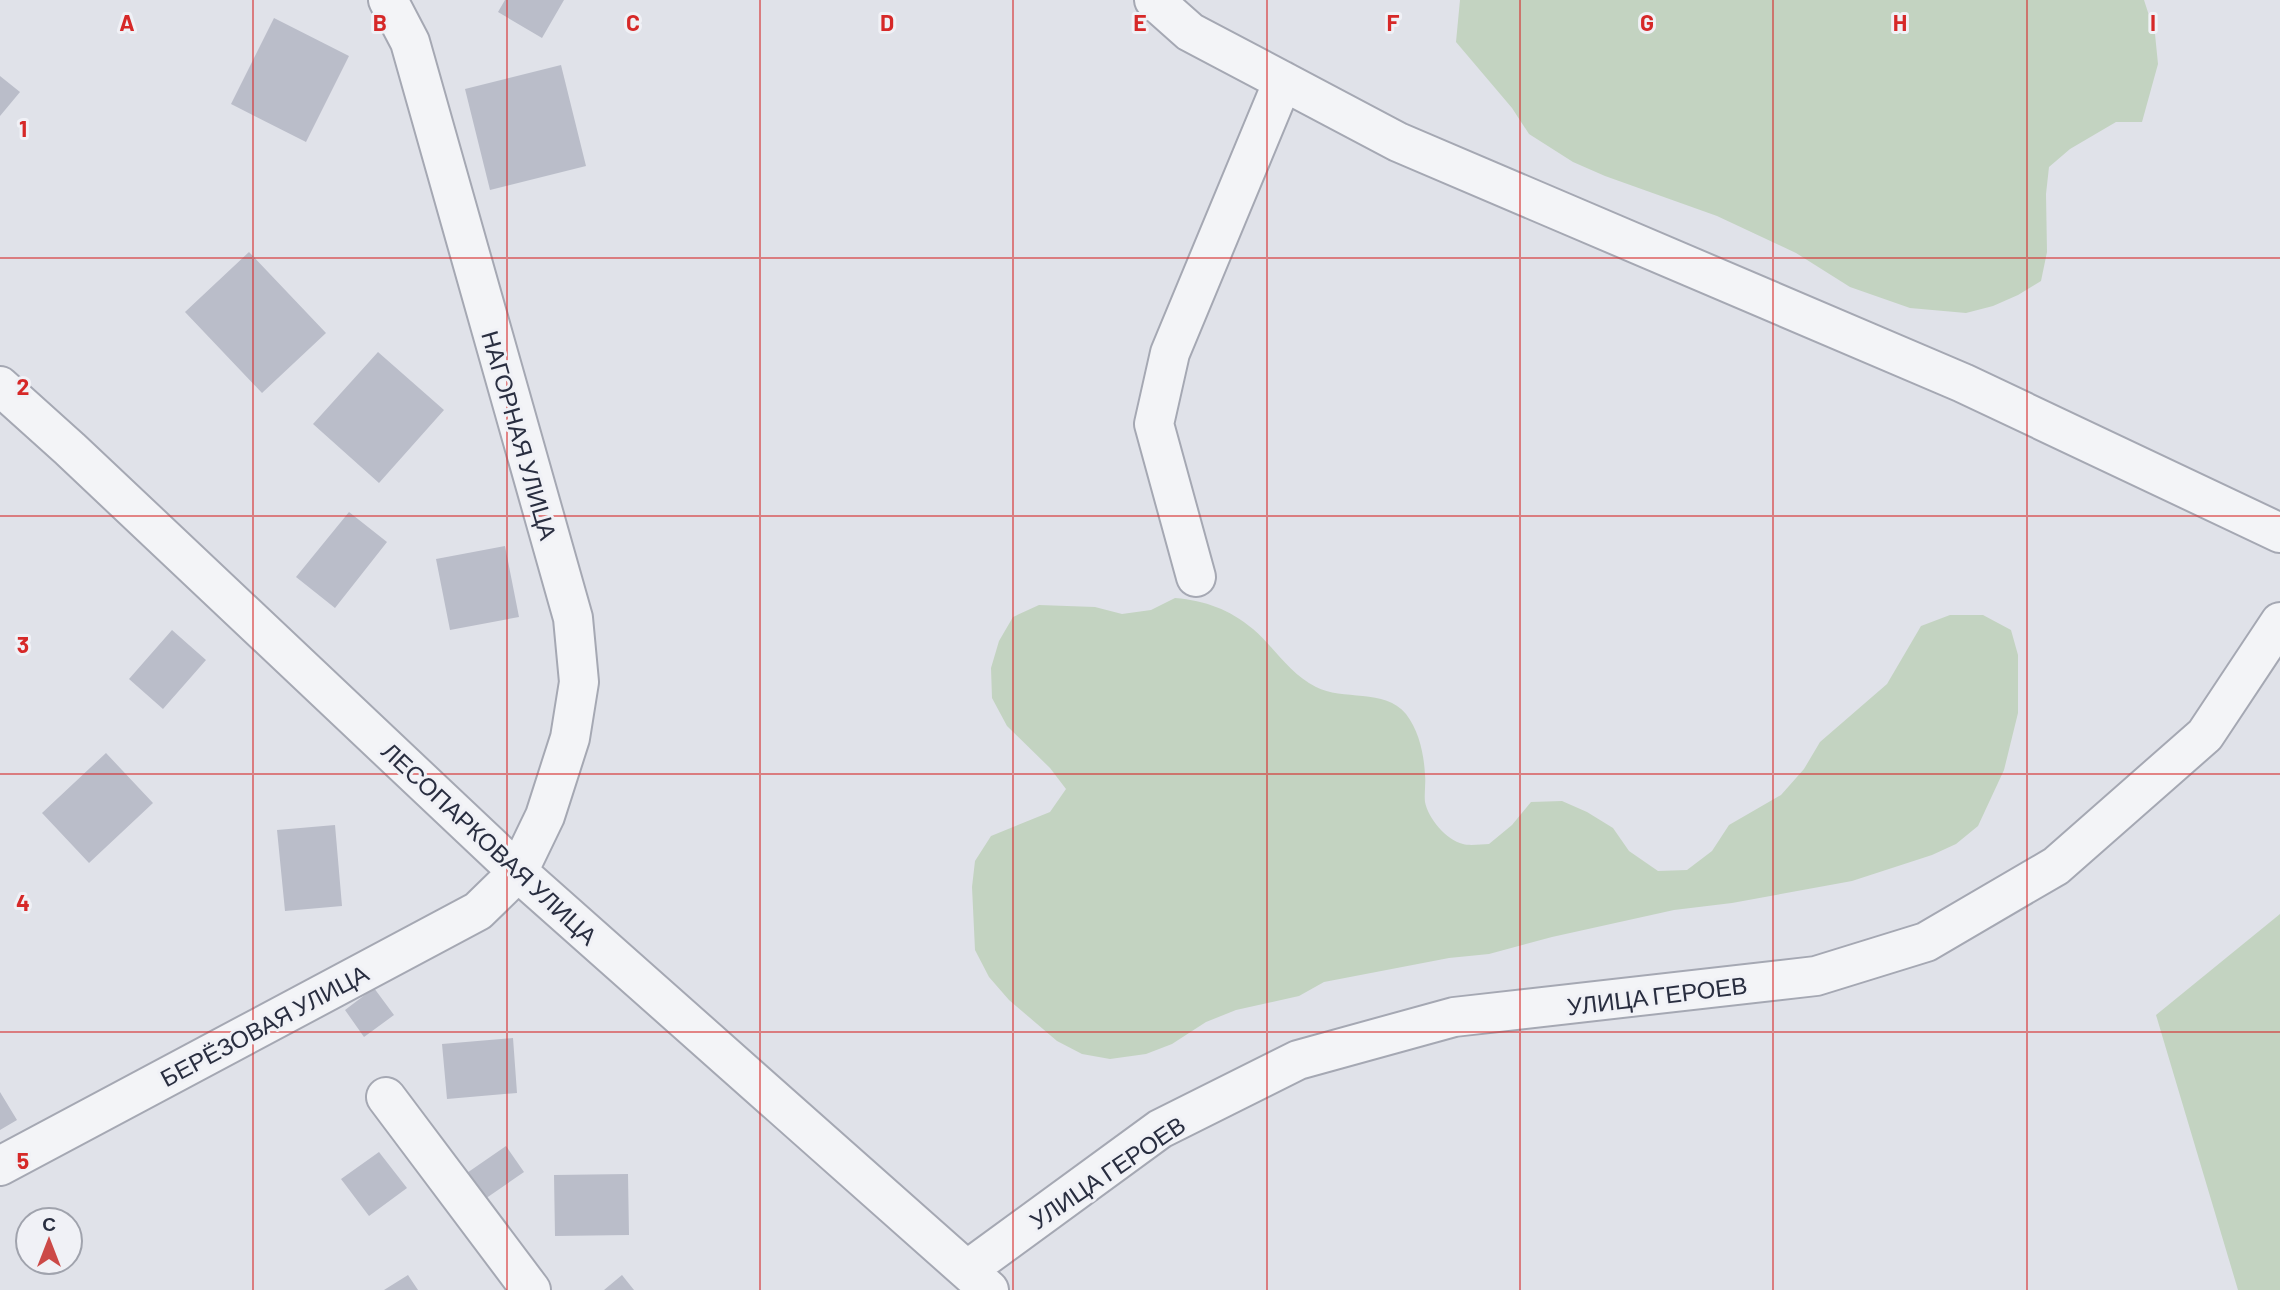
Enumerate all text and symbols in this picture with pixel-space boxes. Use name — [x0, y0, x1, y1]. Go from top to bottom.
text: A — [119, 8, 135, 36]
text: B — [373, 8, 387, 36]
text: C — [626, 8, 640, 36]
text: D — [880, 8, 894, 36]
text: E — [1133, 8, 1147, 36]
text: F — [1387, 8, 1400, 36]
text: G — [1640, 8, 1654, 36]
text: H — [1893, 8, 1907, 36]
text: I — [2150, 8, 2156, 36]
text: 1 — [19, 114, 27, 142]
street label: НАГОРНАЯ УЛИЦА — [476, 327, 564, 543]
text: 2 — [17, 372, 29, 400]
text: 3 — [17, 630, 29, 658]
street label: ЛЕСОПАРКОВАЯ УЛИЦА — [376, 736, 604, 950]
text: 4 — [16, 888, 30, 916]
street label: БЕРЁЗОВАЯ УЛИЦА — [155, 958, 373, 1092]
street label: УЛИЦА ГЕРОЕВ — [1565, 970, 1749, 1020]
street label: УЛИЦА ГЕРОЕВ — [1024, 1109, 1190, 1235]
text: 5 — [17, 1146, 29, 1174]
north arrow — [14, 1206, 84, 1276]
text: С — [42, 1212, 56, 1235]

